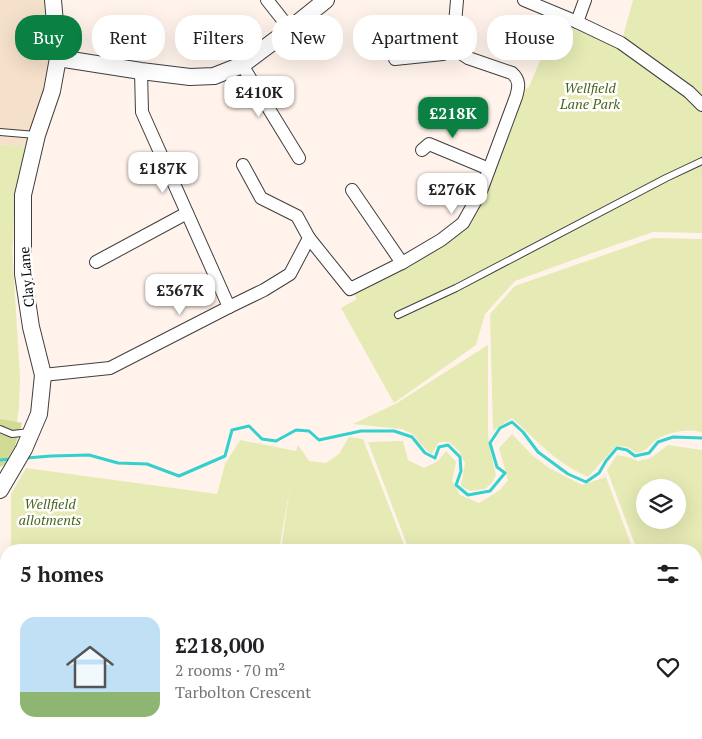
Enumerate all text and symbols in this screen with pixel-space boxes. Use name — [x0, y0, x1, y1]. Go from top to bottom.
chip: Buy — [15, 15, 82, 60]
chip: Rent — [92, 15, 165, 60]
chip: Filters — [175, 15, 262, 60]
chip: New — [272, 15, 343, 60]
chip: Apartment — [353, 15, 477, 60]
chip: House — [487, 15, 573, 60]
pin: £410K — [224, 76, 294, 118]
park label: Wellfield Lane Park — [559, 78, 620, 113]
text: £410K — [235, 81, 283, 103]
pin: £218K — [418, 96, 488, 139]
text: £218K — [429, 102, 477, 124]
pin: £187K — [128, 152, 198, 194]
text: £187K — [139, 157, 187, 179]
pin: £276K — [417, 172, 487, 215]
text: £276K — [428, 178, 476, 200]
street label: Clay Lane — [14, 246, 38, 308]
pin: £367K — [145, 274, 215, 316]
text: £367K — [156, 279, 204, 301]
map controls — [636, 479, 686, 529]
button: layers — [636, 479, 686, 529]
park label: Wellfield allotments — [19, 494, 82, 529]
text: 5 homes — [20, 560, 104, 588]
icon: filters — [654, 560, 682, 588]
text: £218,000 — [175, 631, 264, 659]
icon: home — [60, 637, 120, 697]
icon: heart — [654, 653, 682, 681]
text: 2 rooms · 70 m² — [175, 659, 285, 681]
text: Tarbolton Crescent — [175, 681, 311, 703]

